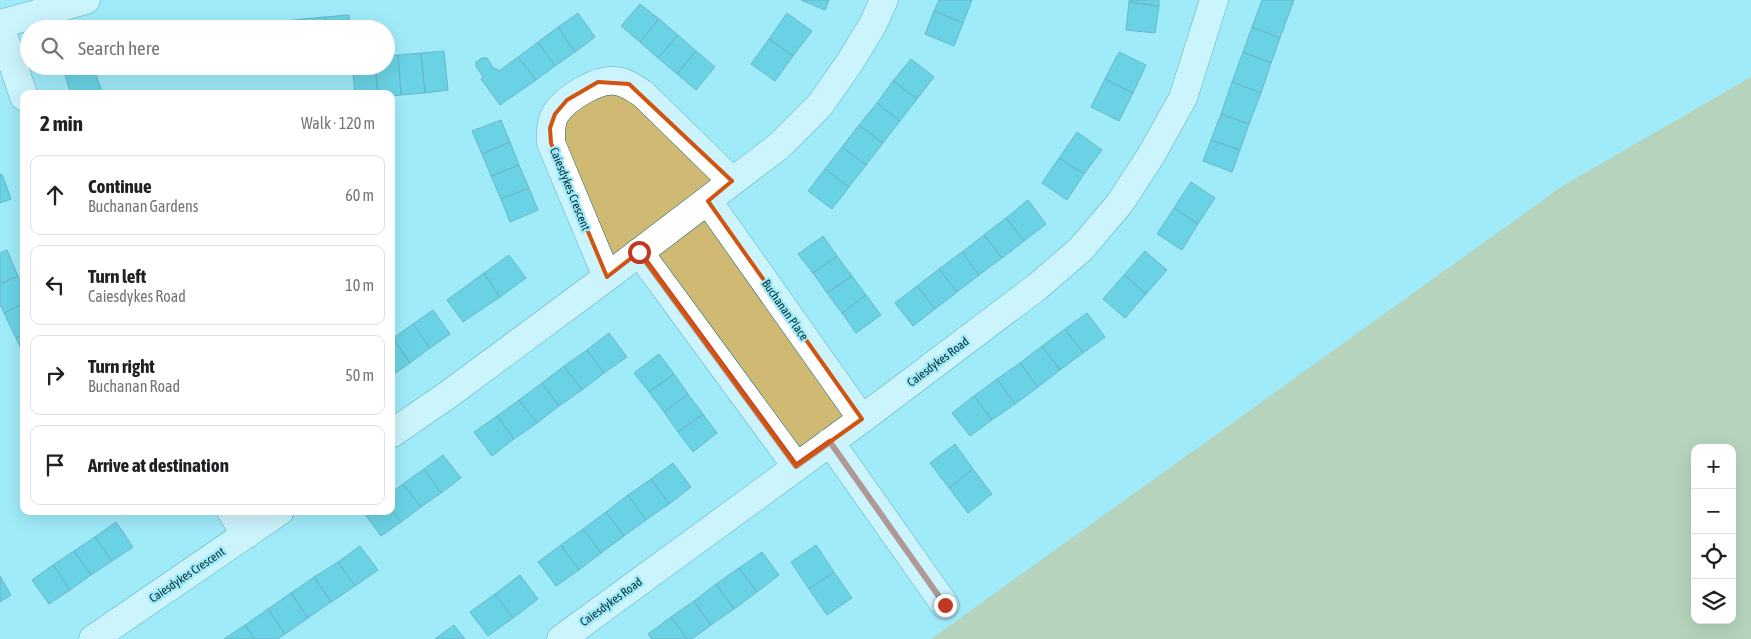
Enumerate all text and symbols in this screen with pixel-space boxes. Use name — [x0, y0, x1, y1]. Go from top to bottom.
search box — [20, 20, 395, 75]
icon: search — [38, 34, 66, 62]
text: Search here — [78, 37, 160, 59]
text: 2 min — [40, 111, 83, 135]
text: Walk · 120 m — [301, 114, 375, 132]
street label: Caiesdykes Crescent — [547, 145, 593, 233]
text: Continue — [88, 175, 152, 197]
icon: ahead — [41, 181, 69, 209]
text: 60 m — [345, 186, 374, 204]
text: Buchanan Gardens — [88, 197, 198, 215]
route start — [628, 241, 651, 264]
text: Turn left — [88, 265, 146, 287]
icon: left — [41, 271, 69, 299]
text: 10 m — [345, 276, 374, 294]
street label: Buchanan Place — [759, 277, 811, 343]
text: Caiesdykes Road — [88, 287, 186, 305]
street label: Caiesdykes Road — [904, 334, 972, 390]
text: Turn right — [88, 355, 155, 377]
icon: right — [41, 361, 69, 389]
text: 50 m — [345, 366, 374, 384]
text: Buchanan Road — [88, 377, 180, 395]
map controls — [1691, 444, 1736, 624]
button: + — [1691, 444, 1736, 489]
icon: arrive — [41, 451, 69, 479]
text: Arrive at destination — [88, 454, 229, 476]
button: − — [1691, 489, 1736, 534]
button: locate — [1691, 534, 1736, 579]
street label: Caiesdykes Crescent — [147, 544, 228, 605]
street label: Caiesdykes Road — [577, 575, 645, 629]
button: layers — [1691, 579, 1736, 624]
route end — [934, 594, 957, 617]

